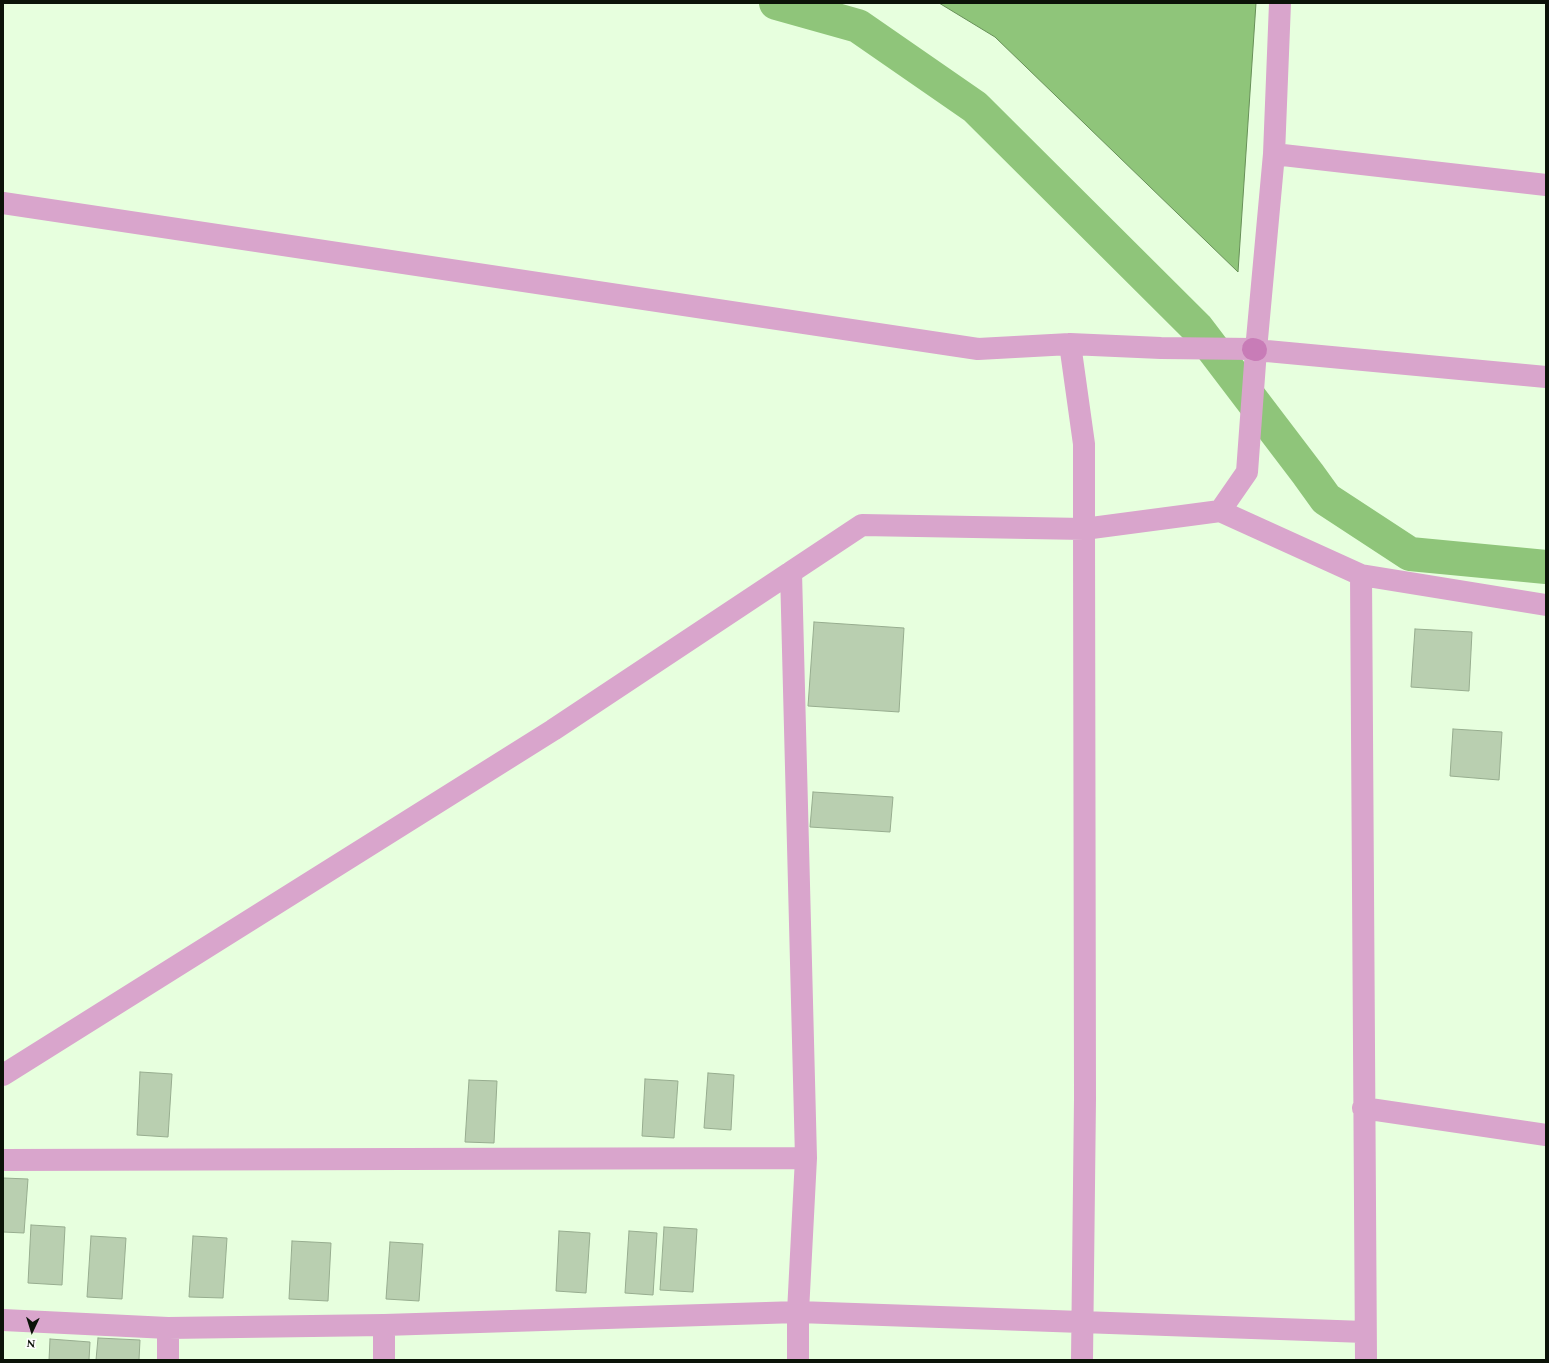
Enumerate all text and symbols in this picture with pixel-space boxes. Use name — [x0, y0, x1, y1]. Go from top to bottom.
north arrow — [12, 1311, 52, 1351]
text: N — [26, 1335, 36, 1352]

